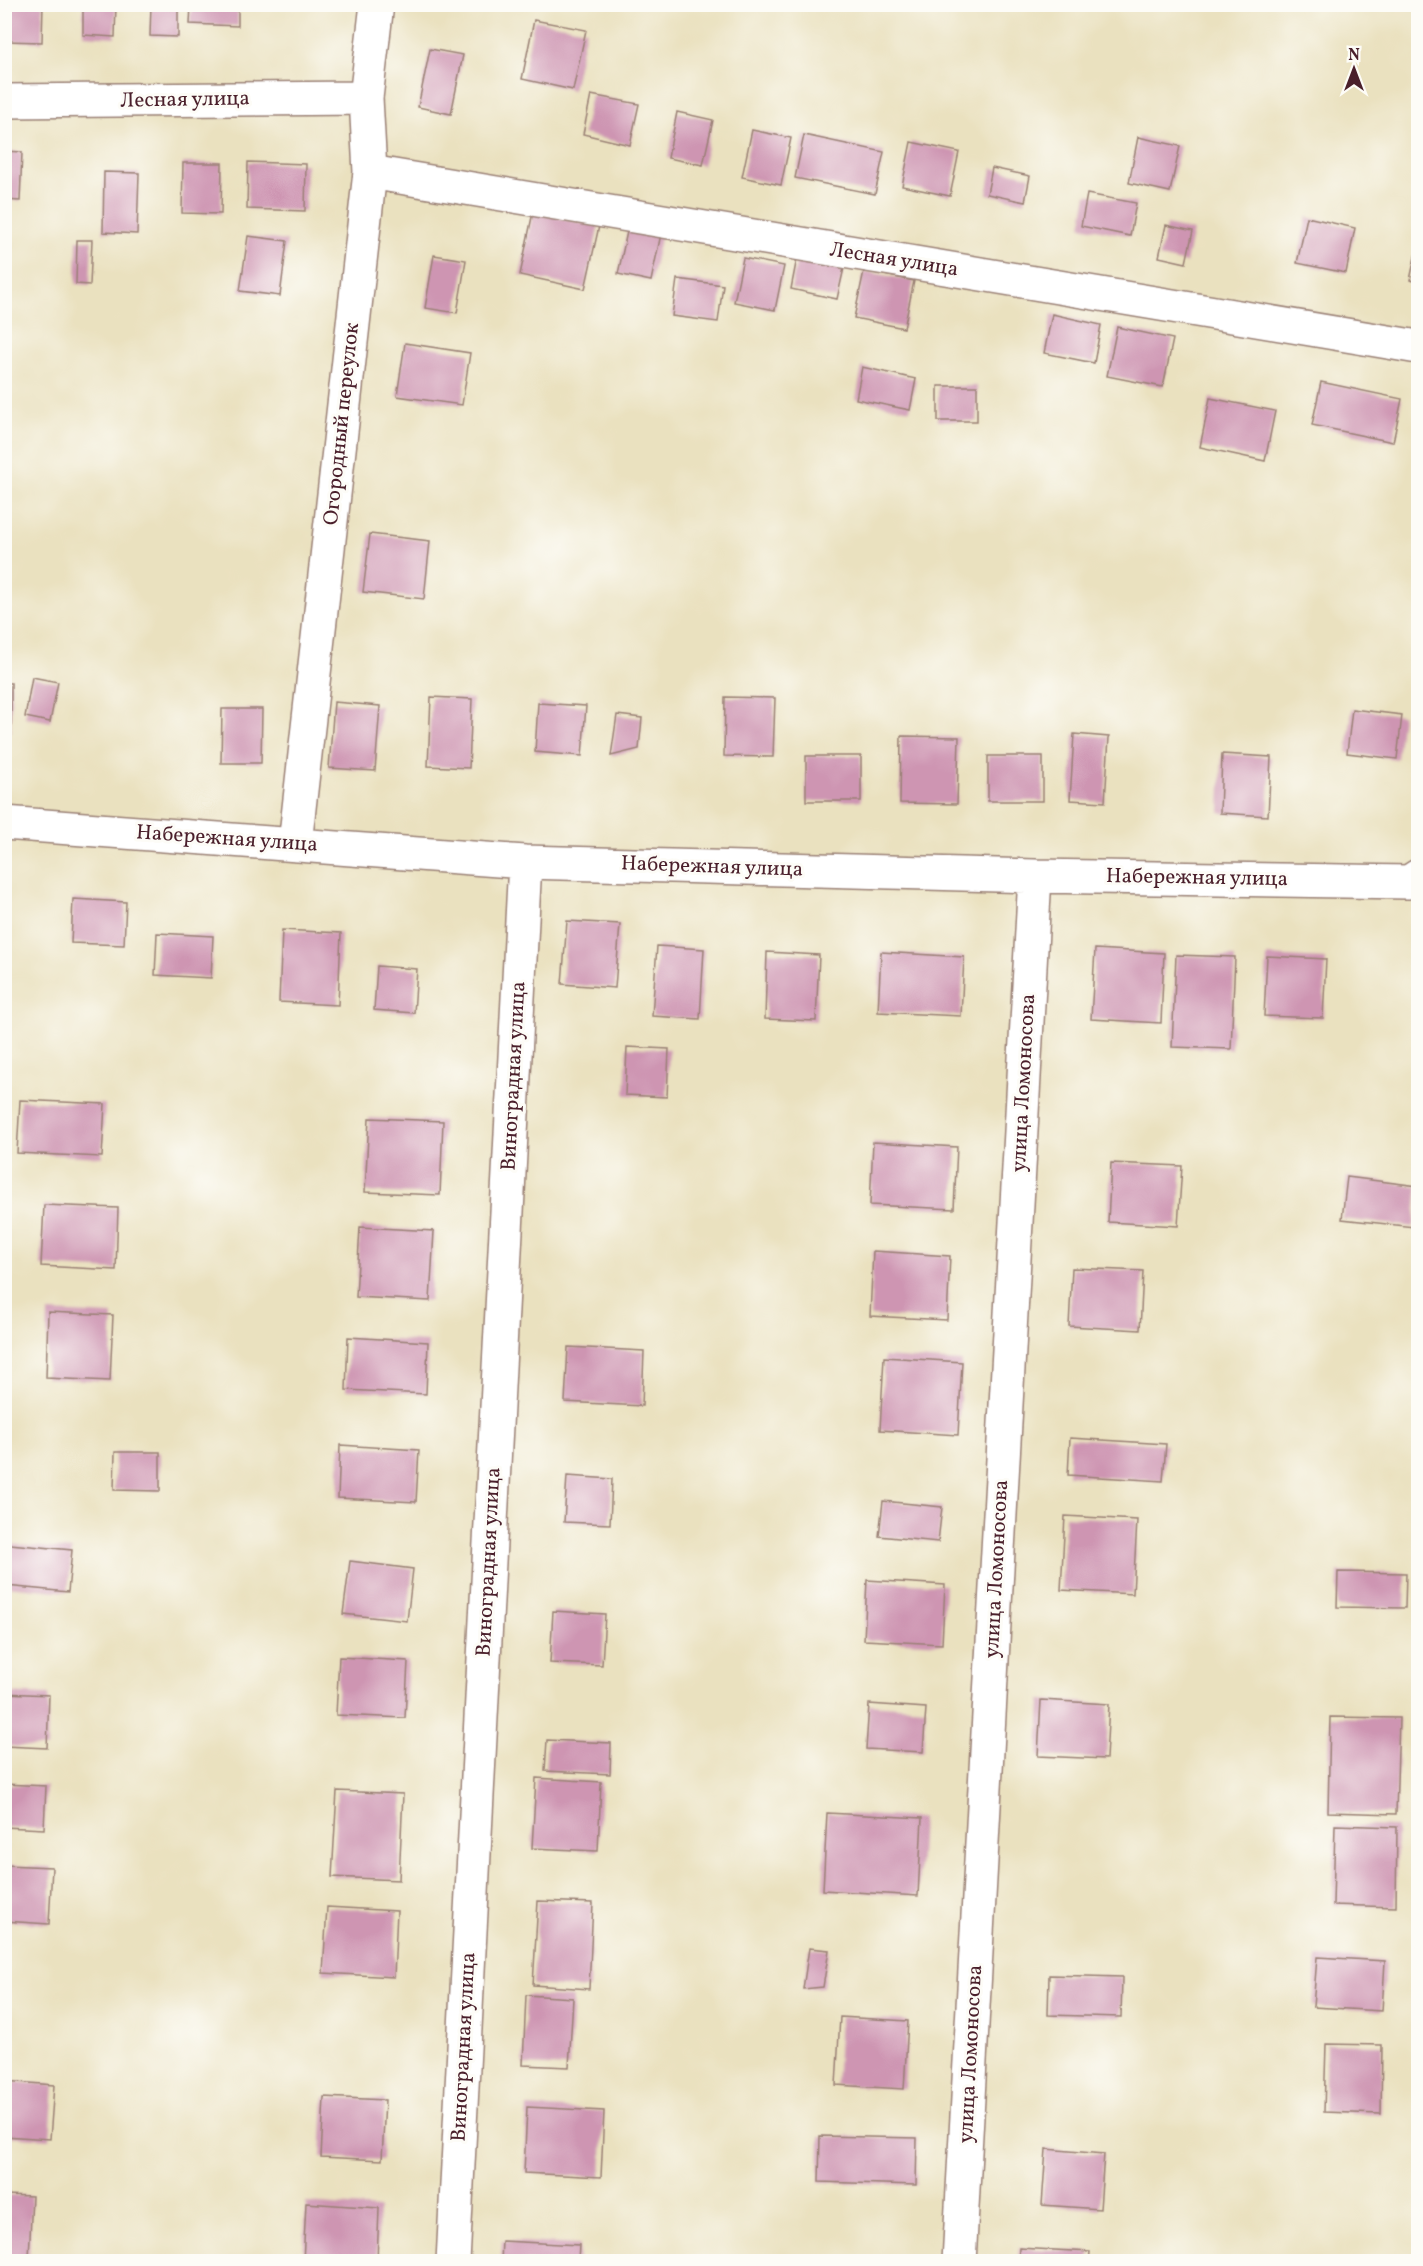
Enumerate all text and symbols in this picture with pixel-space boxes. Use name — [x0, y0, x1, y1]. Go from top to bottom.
north arrow — [1324, 39, 1384, 99]
text: N — [1348, 45, 1360, 67]
street label: Лесная улица — [120, 84, 250, 116]
street label: Лесная улица — [828, 236, 960, 284]
street label: Огородный переулок — [317, 321, 367, 527]
street label: Набережная улица — [135, 818, 319, 860]
street label: Набережная улица — [620, 849, 804, 885]
street label: Набережная улица — [1106, 862, 1288, 894]
street label: Виноградная улица — [495, 981, 533, 1171]
street label: улица Ломоносова — [1005, 993, 1043, 1173]
street label: Виноградная улица — [470, 1467, 508, 1657]
street label: улица Ломоносова — [978, 1479, 1016, 1659]
street label: Виноградная улица — [445, 1952, 483, 2142]
street label: улица Ломоносова — [952, 1964, 990, 2144]

